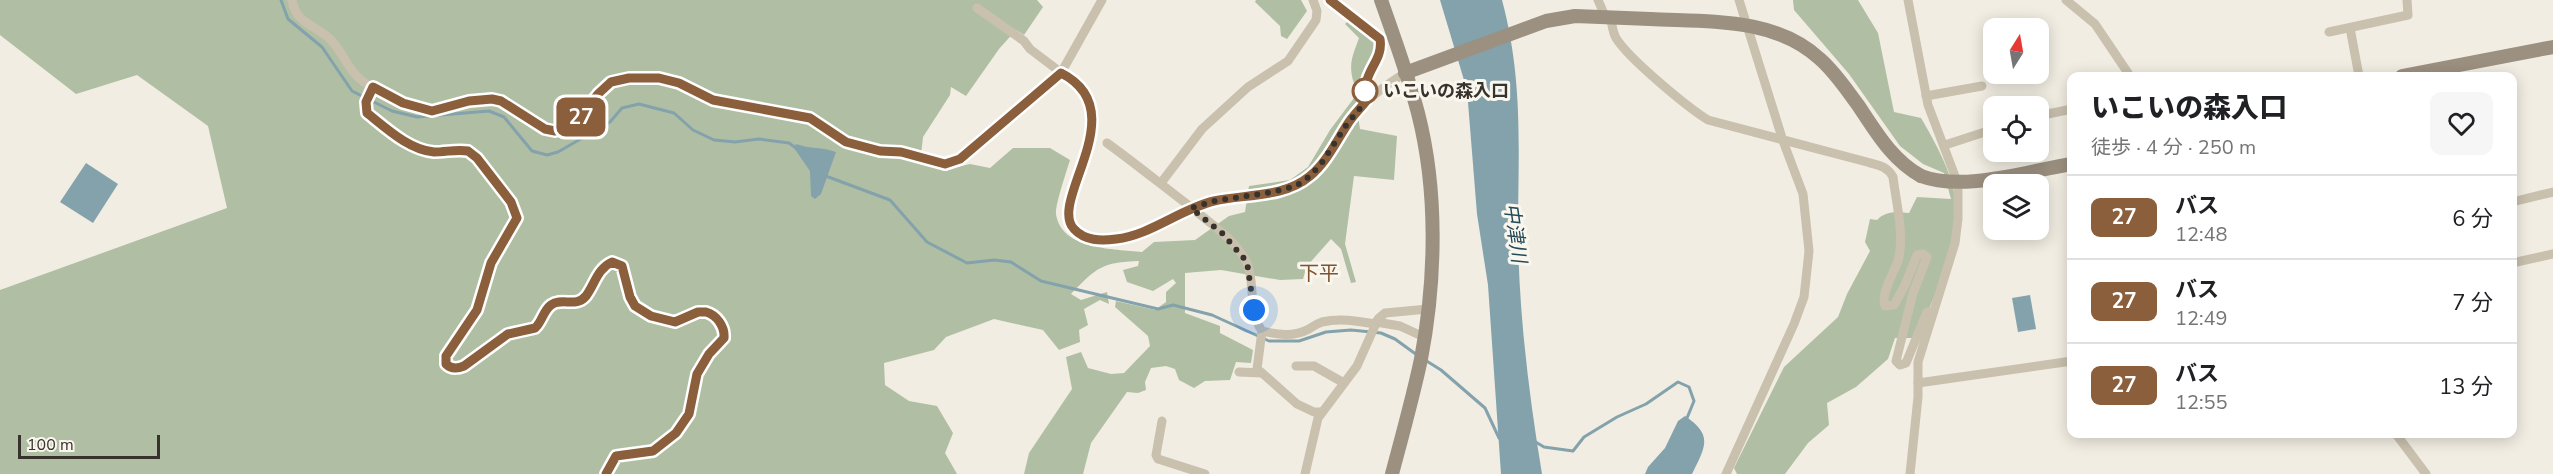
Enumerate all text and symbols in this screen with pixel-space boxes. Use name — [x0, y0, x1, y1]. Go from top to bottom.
north arrow — [1983, 18, 2049, 84]
map controls — [1983, 18, 2049, 240]
marker: いこいの森入口 — [1352, 78, 1378, 104]
place label: いこいの森入口 — [1383, 79, 1509, 103]
text: いこいの森入口 — [2091, 89, 2287, 127]
button: heart — [2430, 92, 2493, 155]
button: locate — [1983, 96, 2049, 162]
line badge: 27 — [554, 98, 608, 136]
text: 27 — [568, 103, 594, 131]
text: 徒歩 · 4 分 · 250 m — [2091, 134, 2256, 161]
button: layers — [1983, 174, 2049, 240]
text: バス — [2175, 191, 2219, 221]
water label: 中津川 — [1497, 201, 1533, 267]
text: 27 — [2111, 203, 2137, 231]
text: 6 分 — [2452, 204, 2493, 234]
text: 12:48 — [2175, 221, 2228, 248]
district label: 下平 — [1299, 260, 1339, 287]
text: バス — [2175, 275, 2219, 305]
text: 27 — [2111, 287, 2137, 315]
text: 7 分 — [2452, 288, 2493, 318]
your location — [1239, 295, 1269, 325]
text: 12:49 — [2175, 305, 2228, 332]
text: バス — [2175, 359, 2219, 389]
text: 27 — [2111, 371, 2137, 399]
text: 13 分 — [2439, 372, 2493, 402]
text: 12:55 — [2175, 389, 2228, 416]
scale bar — [18, 432, 160, 460]
text: 100 m — [27, 434, 74, 456]

